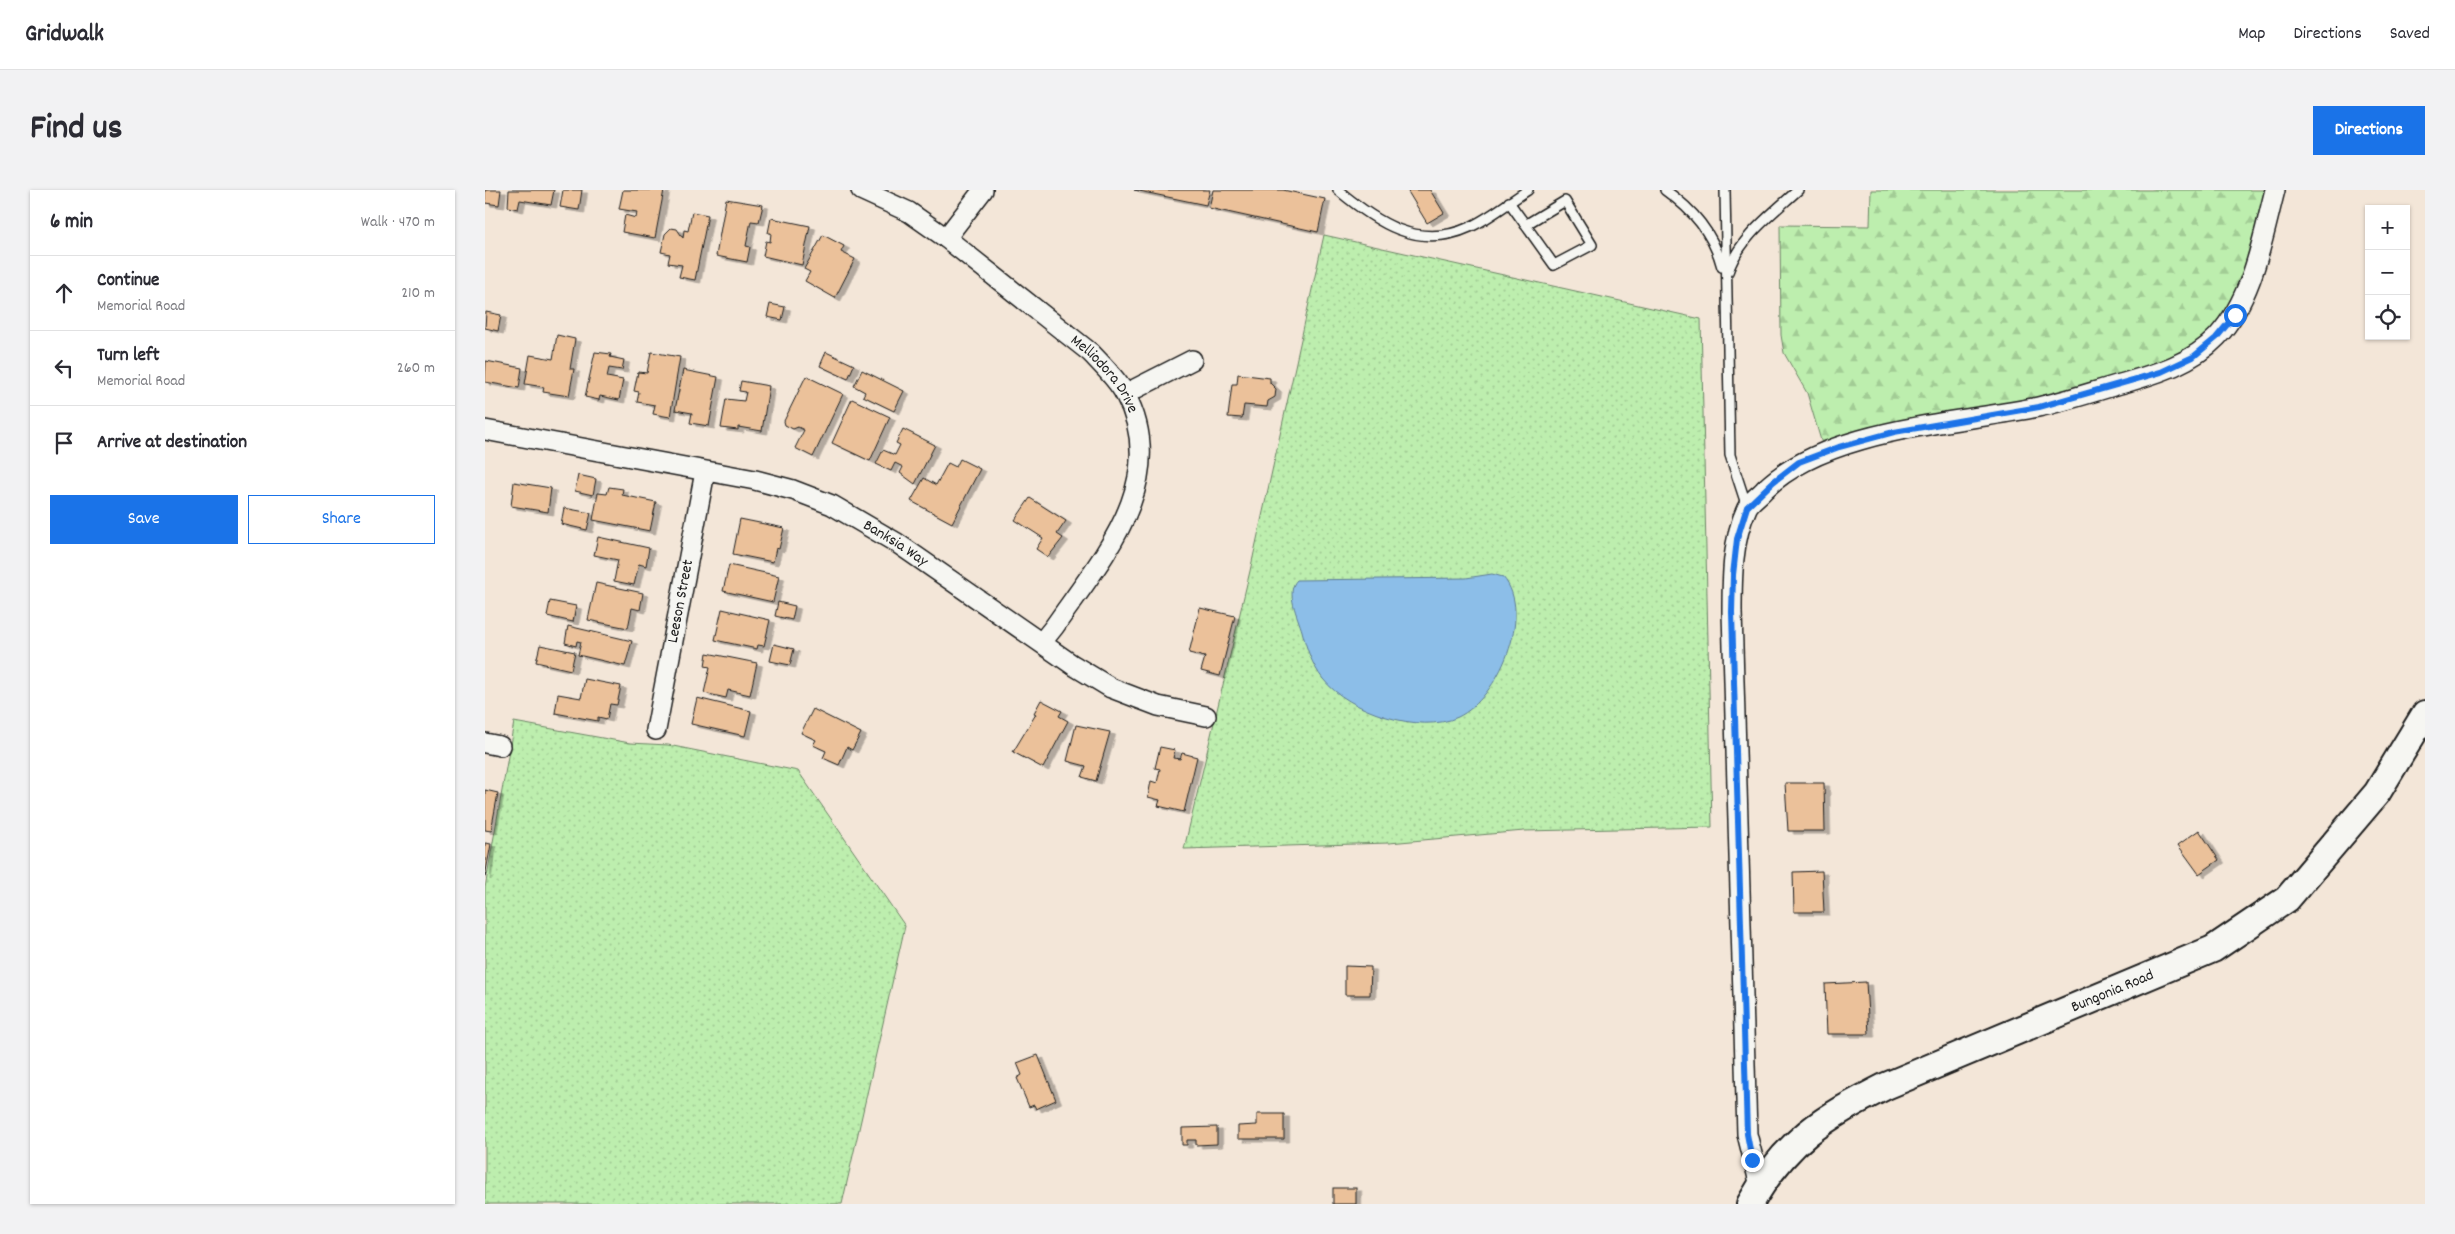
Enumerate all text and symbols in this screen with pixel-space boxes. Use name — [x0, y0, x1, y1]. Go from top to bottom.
text: Gridwalk — [25, 18, 104, 52]
text: Map — [2238, 22, 2265, 47]
text: Directions — [2293, 22, 2362, 47]
text: Saved — [2390, 22, 2430, 47]
text: Find us — [30, 105, 122, 155]
button: Directions — [2313, 106, 2425, 155]
map controls — [2365, 205, 2410, 340]
button: + — [2365, 205, 2410, 250]
text: 6 min — [50, 208, 93, 238]
text: Walk · 470 m — [361, 211, 435, 234]
button: − — [2365, 250, 2410, 295]
text: Continue — [97, 268, 159, 295]
icon: ahead — [50, 279, 78, 307]
text: 210 m — [401, 282, 435, 305]
text: Memorial Road — [97, 295, 185, 318]
button: locate — [2365, 295, 2410, 340]
route start — [2224, 304, 2247, 327]
street label: Melliodora Drive — [1065, 329, 1144, 416]
text: Turn left — [97, 343, 160, 370]
icon: left — [50, 354, 78, 382]
text: 260 m — [397, 357, 435, 380]
text: Memorial Road — [97, 370, 185, 393]
icon: arrive — [50, 429, 78, 457]
text: Arrive at destination — [97, 430, 247, 457]
button: Save — [50, 495, 238, 544]
button: Share — [248, 495, 435, 544]
street label: Banksia Way — [859, 514, 933, 573]
street label: Leeson Street — [661, 558, 700, 645]
street label: Bungonia Road — [2068, 964, 2157, 1019]
route end — [1741, 1149, 1764, 1172]

